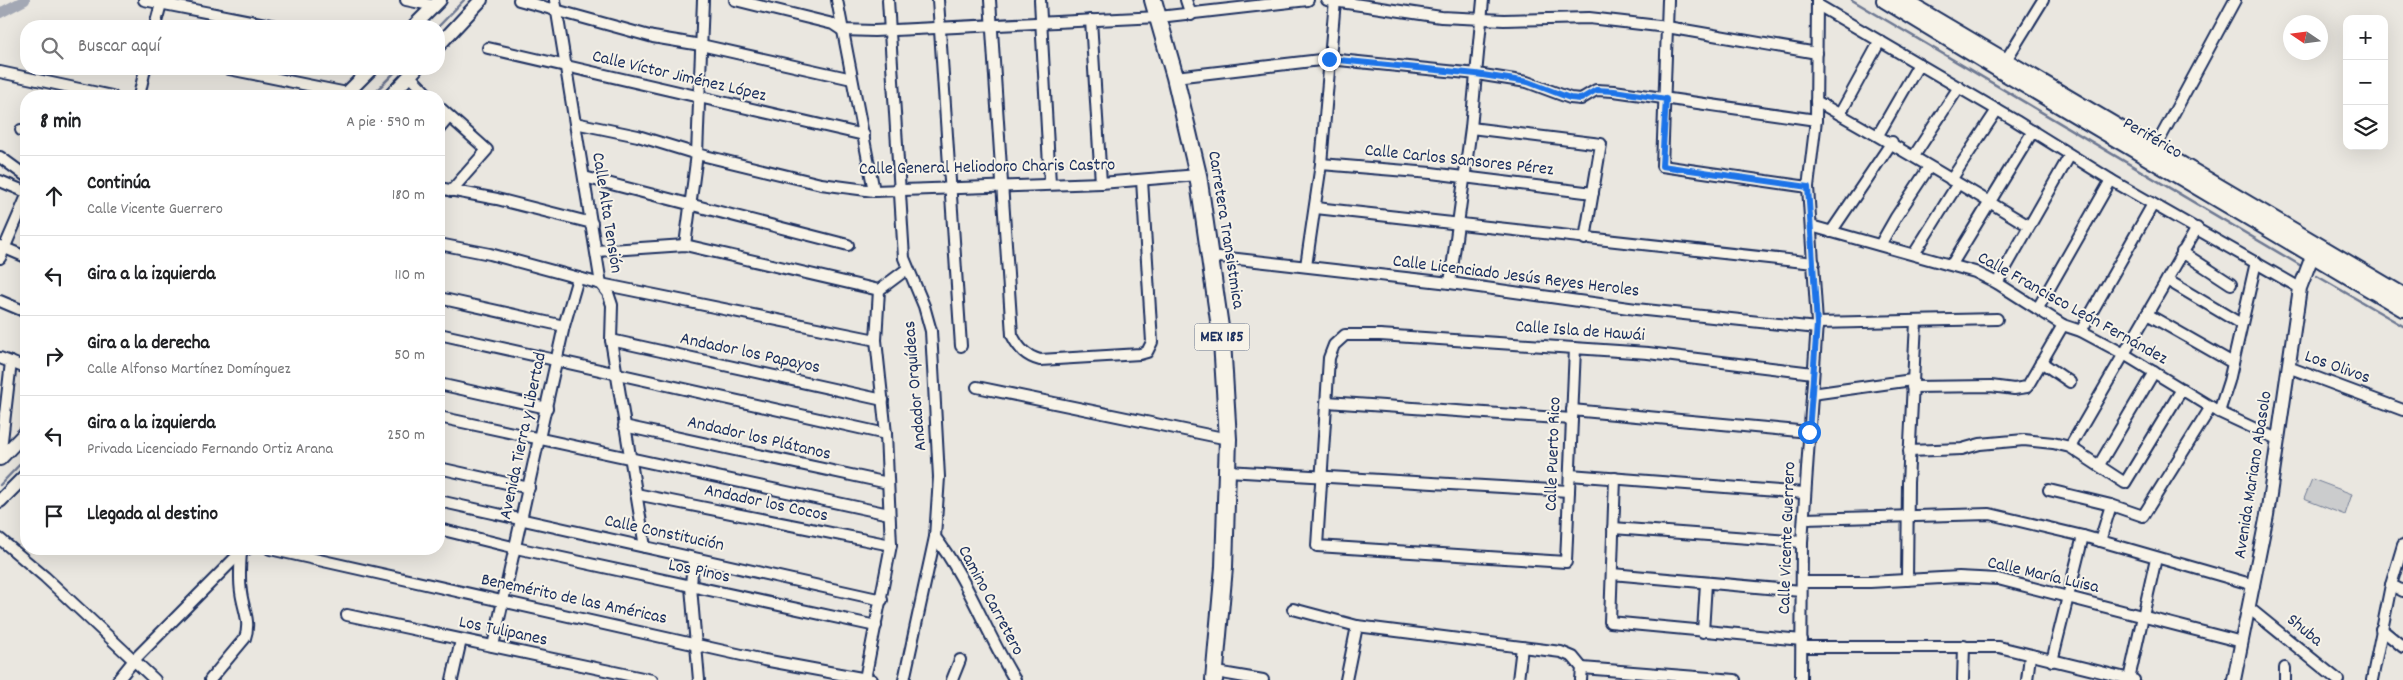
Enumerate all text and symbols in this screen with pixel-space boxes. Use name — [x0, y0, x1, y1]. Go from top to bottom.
north arrow — [2283, 15, 2328, 60]
map controls — [2343, 15, 2388, 150]
button: + — [2343, 15, 2388, 60]
search box — [20, 20, 445, 75]
icon: search — [38, 34, 66, 62]
text: Buscar aquí — [78, 34, 160, 61]
street label: Calle Víctor Jiménez López — [589, 45, 769, 109]
route end — [1318, 48, 1341, 71]
button: − — [2343, 60, 2388, 105]
button: layers — [2343, 105, 2388, 150]
text: 8 min — [40, 108, 81, 138]
text: A pie · 590 m — [346, 111, 425, 134]
street label: Periférico — [2117, 112, 2187, 166]
street label: Calle Carlos Sansores Pérez — [1363, 139, 1555, 183]
street label: Carretera Transistmica — [1200, 149, 1250, 311]
street label: Calle Alta Tensión — [584, 151, 628, 275]
street label: Calle General Heliodoro Charis Castro — [859, 153, 1115, 183]
text: Continúa — [87, 171, 150, 198]
icon: ahead — [40, 182, 68, 210]
text: 180 m — [392, 184, 425, 207]
text: Calle Vicente Guerrero — [87, 198, 223, 221]
street label: Calle Francisco León Fernández — [1972, 246, 2172, 372]
street label: Calle Licenciado Jesús Reyes Heroles — [1391, 249, 1641, 305]
icon: left — [40, 262, 68, 290]
text: Gira a la izquierda — [87, 262, 215, 289]
text: 110 m — [395, 264, 425, 287]
street label: Calle Isla de Hawái — [1514, 315, 1646, 349]
street label: Andador Orquídeas — [898, 320, 934, 452]
road number: MEX 185 — [1194, 324, 1250, 351]
street label: Andador los Papayos — [678, 327, 822, 381]
text: Gira a la derecha — [87, 331, 209, 358]
icon: right — [40, 342, 68, 370]
text: 50 m — [394, 344, 425, 367]
street label: Los Olivos — [2301, 345, 2373, 391]
street label: Avenida Tierra y Libertad — [494, 350, 554, 522]
text: Calle Alfonso Martínez Domínguez — [87, 358, 291, 381]
street label: Avenida Mariano Abasolo — [2228, 389, 2280, 561]
street label: Calle Puerto Rico — [1540, 396, 1568, 512]
street label: Andador los Plátanos — [685, 410, 833, 468]
text: Gira a la izquierda — [87, 411, 215, 438]
route start — [1798, 421, 1821, 444]
icon: left — [40, 422, 68, 450]
text: 250 m — [387, 424, 425, 447]
text: Privada Licenciado Fernando Ortiz Arana — [87, 438, 333, 461]
street label: Calle Vicente Guerrero — [1773, 461, 1803, 615]
street label: Andador los Cocos — [702, 479, 830, 529]
icon: arrive — [40, 502, 68, 530]
text: Llegada al destino — [87, 502, 218, 529]
street label: Calle Constitución — [602, 509, 726, 559]
street label: Camino Carretero — [950, 542, 1030, 660]
street label: Calle María Luisa — [1985, 551, 2102, 601]
street label: Los Pinos — [666, 553, 732, 591]
street label: Benemérito de las Américas — [479, 568, 669, 632]
street label: Shuba — [2281, 609, 2328, 654]
street label: Los Tulipanes — [456, 610, 550, 654]

